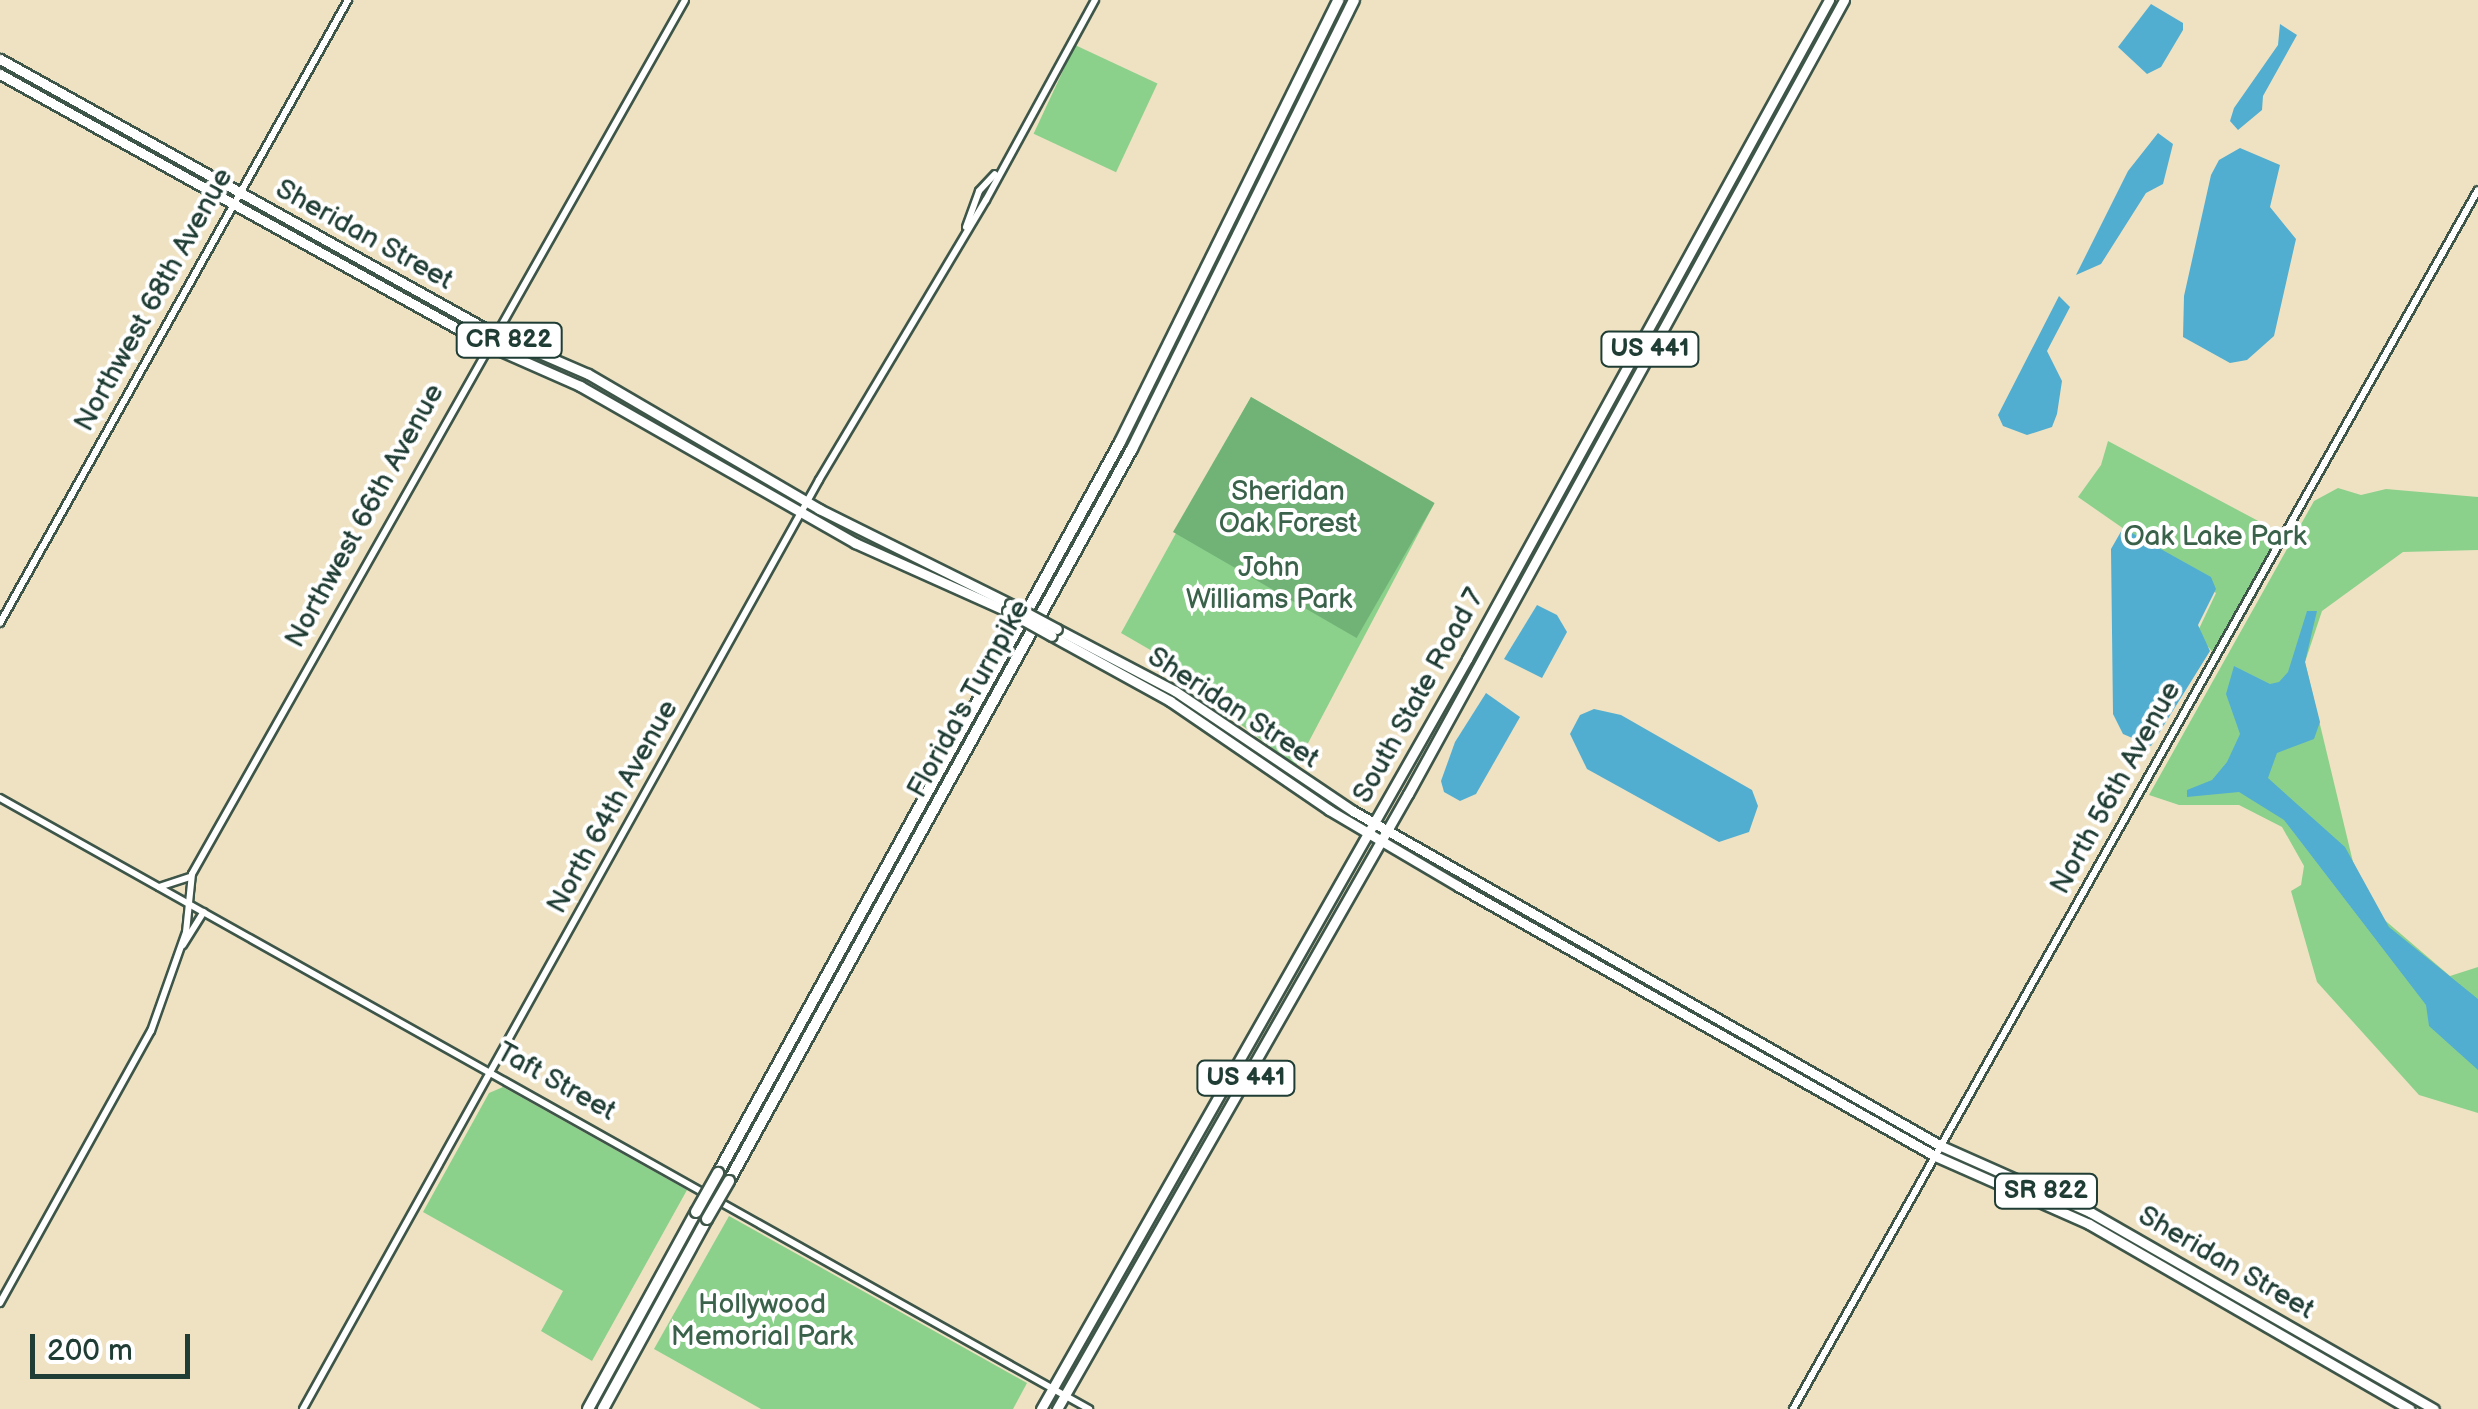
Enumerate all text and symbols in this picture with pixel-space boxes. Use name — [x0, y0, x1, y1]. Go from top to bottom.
street label: Northwest 68th Avenue — [68, 163, 240, 437]
street label: Sheridan Street — [269, 172, 459, 298]
road number: CR 822 — [454, 320, 564, 360]
road number: US 441 — [1600, 329, 1700, 369]
street label: Northwest 66th Avenue — [278, 378, 452, 654]
park label: Sheridan Oak Forest — [1219, 475, 1357, 541]
park label: Oak Lake Park — [2124, 520, 2306, 554]
park label: John Williams Park — [1186, 551, 1352, 617]
street label: South State Road 7 — [1346, 582, 1492, 810]
street label: Florida's Turnpike — [901, 594, 1037, 804]
street label: Sheridan Street — [1141, 640, 1325, 776]
street label: North 56th Avenue — [2044, 676, 2188, 900]
street label: North 64th Avenue — [540, 694, 686, 920]
street label: Taft Street — [490, 1035, 622, 1129]
road number: US 441 — [1196, 1058, 1296, 1098]
road number: SR 822 — [1994, 1171, 2098, 1211]
street label: Sheridan Street — [2132, 1199, 2320, 1327]
park label: Hollywood Memorial Park — [671, 1288, 853, 1354]
scale bar — [35, 1314, 195, 1376]
text: 200 m — [47, 1333, 133, 1369]

